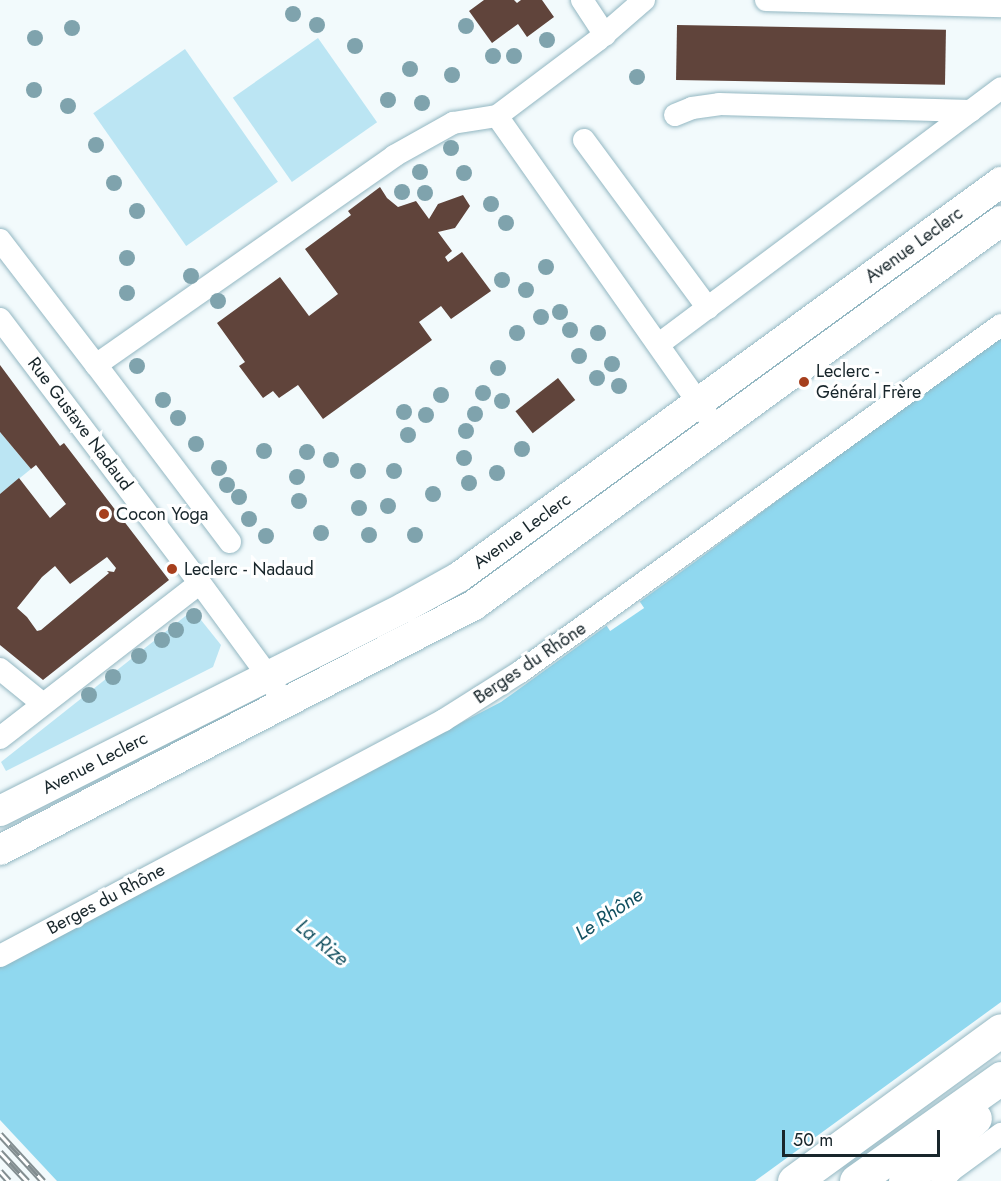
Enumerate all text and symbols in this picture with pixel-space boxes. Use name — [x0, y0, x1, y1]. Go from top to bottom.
street label: Avenue Leclerc — [861, 202, 967, 288]
street label: Rue Gustave Nadaud — [23, 353, 137, 495]
place label: Leclerc - Général Frère — [816, 361, 921, 404]
marker: Leclerc - Général Frère — [797, 375, 811, 389]
street label: Avenue Leclerc — [469, 488, 575, 574]
place label: Cocon Yoga — [116, 503, 208, 525]
marker: Cocon Yoga — [97, 507, 111, 521]
place label: Leclerc - Nadaud — [184, 558, 314, 580]
marker: Leclerc - Nadaud — [165, 562, 179, 576]
street label: Berges du Rhône — [470, 618, 590, 708]
street label: Avenue Leclerc — [39, 727, 151, 799]
street label: Berges du Rhône — [43, 859, 169, 939]
water label: Le Rhône — [571, 883, 647, 945]
water label: La Rize — [291, 915, 353, 971]
scale bar — [785, 1118, 942, 1156]
text: 50 m — [793, 1127, 833, 1153]

